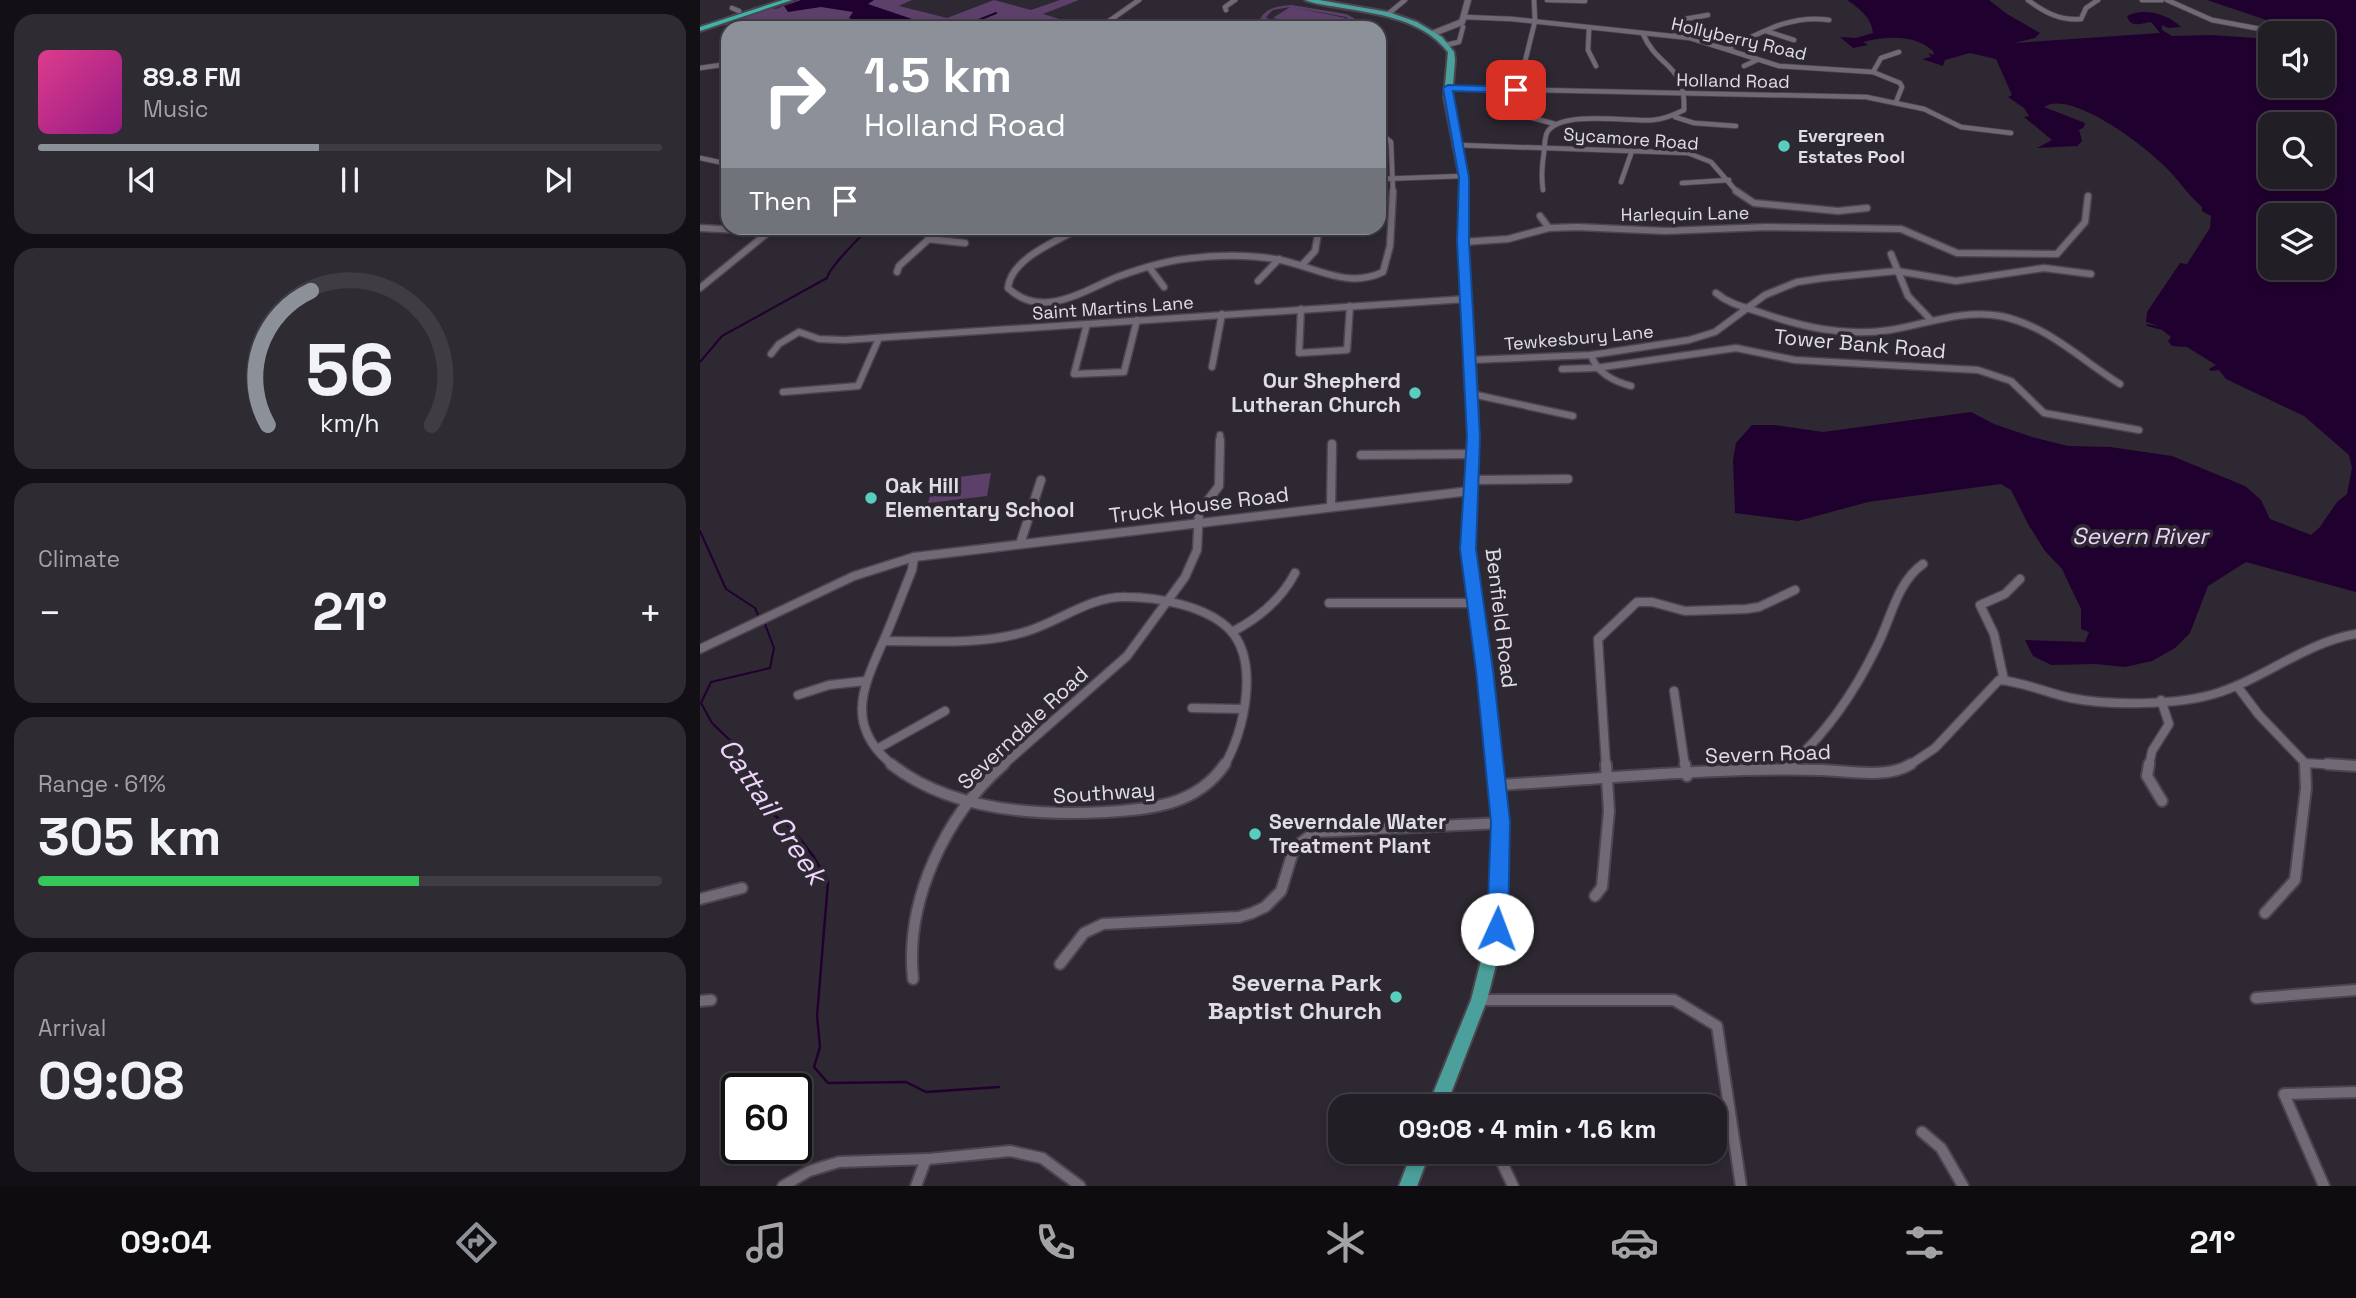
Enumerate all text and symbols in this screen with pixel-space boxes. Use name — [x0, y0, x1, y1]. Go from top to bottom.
street label: Hollyberry Road — [1669, 12, 1809, 65]
map controls — [2258, 21, 2335, 280]
button: sound — [2258, 21, 2335, 98]
text: 1.5 km — [864, 44, 1012, 106]
icon: right — [749, 49, 840, 140]
text: 89.8 FM — [143, 60, 241, 94]
pin — [1486, 60, 1546, 120]
street label: Holland Road — [1676, 68, 1790, 93]
icon: arrive — [1497, 71, 1535, 109]
text: Music — [143, 94, 208, 124]
text: Holland Road — [864, 105, 1066, 145]
button: search — [2258, 112, 2335, 189]
street label: Sycamore Road — [1563, 122, 1700, 155]
place label: Evergreen Estates Pool — [1798, 124, 1905, 168]
marker: Evergreen Estates Pool — [1776, 138, 1792, 154]
icon: previous — [123, 161, 161, 199]
icon: pause — [331, 161, 369, 199]
icon: next — [539, 161, 577, 199]
icon: arrive — [826, 182, 864, 220]
text: Then — [749, 184, 812, 218]
street label: Harlequin Lane — [1621, 201, 1749, 226]
button: layers — [2258, 203, 2335, 280]
street label: Saint Martins Lane — [1031, 290, 1195, 325]
street label: Tewkesbury Lane — [1503, 320, 1655, 355]
text: 56 — [306, 323, 394, 416]
street label: Tower Bank Road — [1773, 323, 1947, 364]
place label: Our Shepherd Lutheran Church — [1231, 367, 1401, 418]
marker: Our Shepherd Lutheran Church — [1407, 385, 1423, 401]
text: km/h — [320, 406, 380, 438]
place label: Oak Hill Elementary School — [885, 472, 1075, 523]
street label: Truck House Road — [1108, 480, 1290, 529]
marker: Oak Hill Elementary School — [863, 490, 879, 506]
water label: Severn River — [2072, 521, 2210, 551]
text: Climate — [38, 544, 120, 574]
street label: Benfield Road — [1480, 546, 1523, 689]
text: 21° — [313, 579, 387, 645]
text: − — [38, 589, 62, 637]
text: + — [638, 589, 662, 637]
street label: Severndale Road — [952, 660, 1094, 795]
water label: Cattail Creek — [711, 731, 837, 894]
street label: Severn Road — [1705, 738, 1831, 769]
text: Range · 61% — [38, 769, 166, 799]
street label: Southway — [1052, 775, 1156, 810]
text: 305 km — [38, 804, 221, 870]
place label: Severndale Water Treatment Plant — [1269, 808, 1446, 859]
marker: Severndale Water Treatment Plant — [1247, 826, 1263, 842]
position arrow — [1460, 892, 1534, 966]
place label: Severna Park Baptist Church — [1208, 967, 1382, 1026]
marker: Severna Park Baptist Church — [1388, 989, 1404, 1005]
text: Arrival — [38, 1013, 106, 1043]
text: 09:08 — [38, 1048, 184, 1114]
speed limit sign: 60 — [721, 1073, 812, 1164]
text: 09:08 · 4 min · 1.6 km — [1399, 1112, 1656, 1146]
icon: directions — [452, 1218, 501, 1267]
icon: music — [742, 1218, 791, 1267]
icon: phone — [1031, 1218, 1080, 1267]
icon: climate — [1321, 1218, 1370, 1267]
icon: car — [1610, 1218, 1659, 1267]
icon: filters — [1900, 1218, 1949, 1267]
text: 09:04 — [120, 1222, 211, 1262]
text: 21° — [2190, 1222, 2236, 1262]

